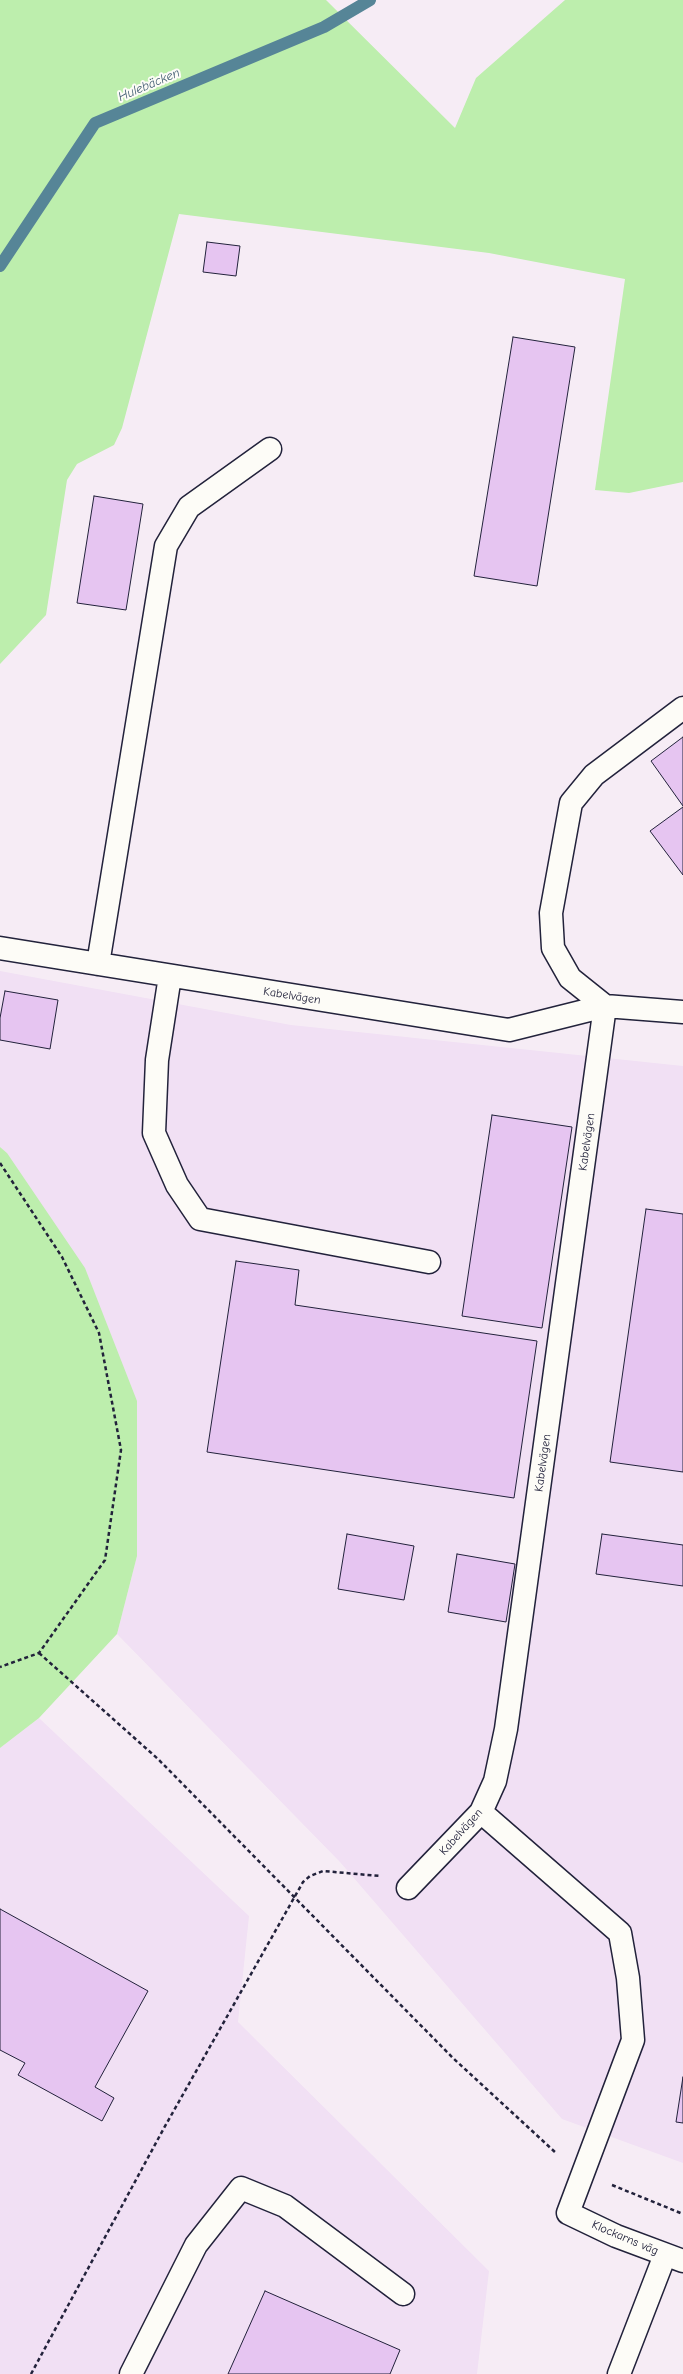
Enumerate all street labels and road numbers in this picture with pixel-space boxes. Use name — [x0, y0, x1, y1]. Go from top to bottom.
street label: Kabelvägen — [262, 984, 322, 1008]
street label: Kabelvägen — [576, 1112, 598, 1172]
street label: Kabelvägen — [532, 1433, 554, 1493]
street label: Kabelvägen — [436, 1806, 486, 1858]
street label: Klockarns väg — [590, 2218, 660, 2258]

